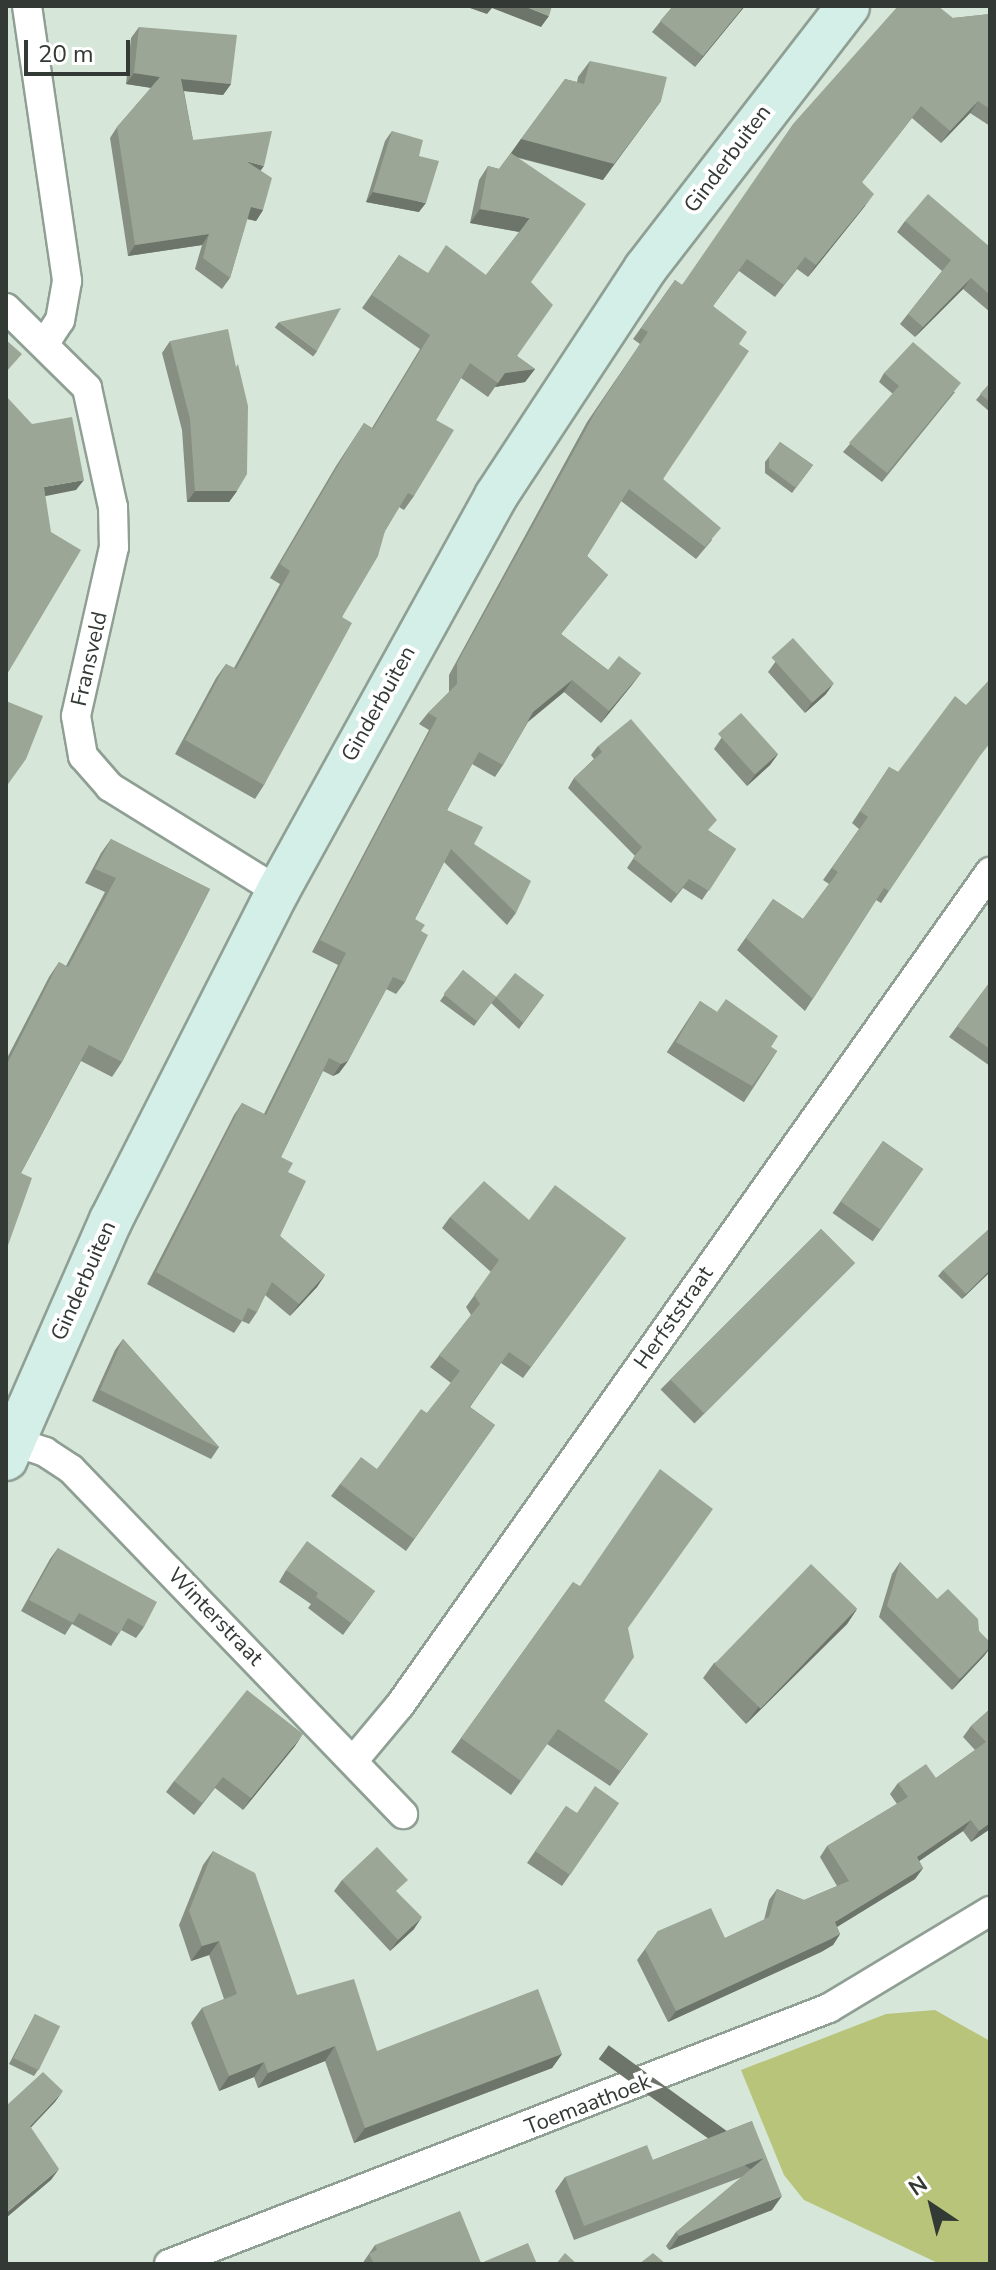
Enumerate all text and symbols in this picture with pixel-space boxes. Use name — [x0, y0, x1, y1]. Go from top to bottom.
scale bar — [28, 24, 134, 74]
text: 20 m — [38, 38, 94, 70]
street label: Ginderbuiten — [679, 100, 777, 218]
street label: Fransveld — [66, 609, 114, 709]
street label: Ginderbuiten — [336, 642, 422, 766]
street label: Ginderbuiten — [46, 1217, 122, 1345]
street label: Herfststraat — [629, 1262, 719, 1374]
street label: Winterstraat — [162, 1563, 268, 1671]
street label: Toemaathoek — [521, 2069, 655, 2141]
north arrow — [892, 2166, 972, 2246]
text: N — [903, 2169, 934, 2203]

